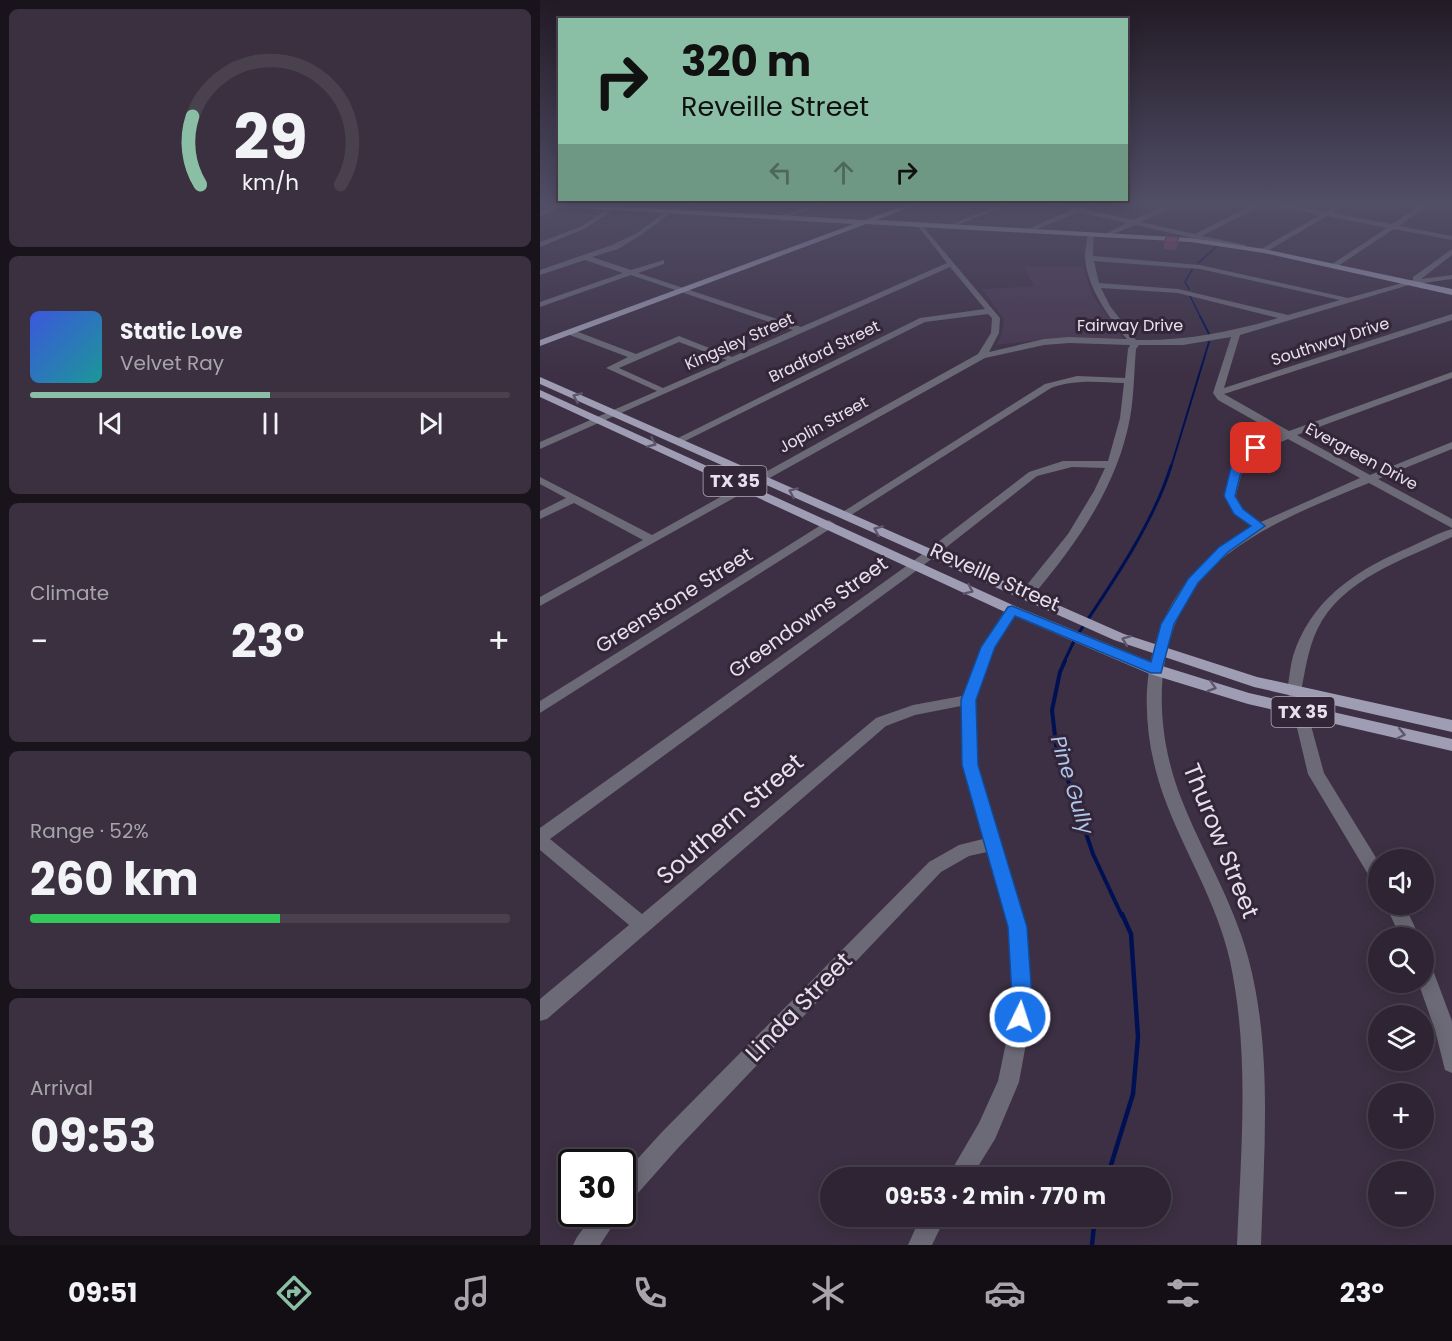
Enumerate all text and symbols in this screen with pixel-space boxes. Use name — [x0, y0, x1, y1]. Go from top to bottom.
text: 320 m — [681, 32, 811, 91]
icon: right — [582, 42, 660, 120]
text: Reveille Street — [681, 88, 869, 125]
text: 29 — [233, 93, 307, 181]
icon: left — [764, 156, 797, 189]
icon: ahead — [827, 156, 860, 189]
icon: right — [890, 156, 923, 189]
text: km/h — [241, 167, 299, 198]
street label: Kingsley Street — [681, 307, 797, 376]
street label: Southway Drive — [1268, 311, 1392, 371]
street label: Fairway Drive — [1077, 314, 1183, 337]
street label: Bradford Street — [765, 315, 884, 388]
text: Static Love — [120, 316, 243, 347]
text: Velvet Ray — [120, 349, 224, 377]
street label: Joplin Street — [774, 390, 872, 458]
one-way arrow — [572, 392, 583, 404]
icon: previous — [94, 407, 127, 440]
icon: pause — [254, 407, 287, 440]
icon: next — [414, 407, 447, 440]
street label: Evergreen Drive — [1301, 417, 1422, 496]
pin — [1230, 422, 1281, 473]
icon: arrive — [1239, 431, 1272, 464]
one-way arrow — [645, 436, 656, 448]
road number: TX 35 — [704, 466, 766, 496]
one-way arrow — [788, 488, 799, 500]
one-way arrow — [873, 525, 884, 537]
street label: Reveille Street — [926, 536, 1064, 618]
street label: Greenstone Street — [590, 540, 758, 660]
street label: Greendowns Street — [723, 550, 893, 684]
text: Climate — [30, 579, 109, 607]
one-way arrow — [962, 582, 973, 594]
text: 23° — [231, 610, 305, 673]
text: − — [30, 618, 48, 665]
text: + — [487, 618, 510, 665]
one-way arrow — [1121, 634, 1131, 647]
one-way arrow — [1206, 680, 1217, 692]
road number: TX 35 — [1272, 697, 1335, 727]
one-way arrow — [1396, 727, 1406, 740]
water label: Pine Gully — [1044, 732, 1102, 839]
street label: Southern Street — [649, 746, 810, 892]
street label: Thurow Street — [1175, 758, 1268, 923]
text: Range · 52% — [30, 817, 149, 845]
text: 260 km — [30, 848, 199, 911]
map controls — [1368, 849, 1434, 1227]
button: sound — [1368, 849, 1434, 915]
button: search — [1368, 927, 1434, 993]
street label: Linda Street — [738, 945, 859, 1069]
position arrow — [988, 985, 1052, 1049]
button: layers — [1368, 1005, 1434, 1071]
text: Arrival — [30, 1074, 93, 1102]
button: + — [1368, 1083, 1434, 1149]
text: 09:53 — [30, 1105, 156, 1168]
speed limit sign: 30 — [558, 1149, 636, 1227]
button: − — [1368, 1161, 1434, 1227]
text: 09:53 · 2 min · 770 m — [885, 1181, 1106, 1212]
icon: directions — [273, 1272, 315, 1314]
icon: music — [451, 1272, 493, 1314]
icon: phone — [629, 1272, 671, 1314]
icon: climate — [807, 1272, 849, 1314]
icon: car — [984, 1272, 1026, 1314]
icon: filters — [1162, 1272, 1204, 1314]
text: 09:51 — [68, 1274, 137, 1311]
text: 23° — [1340, 1274, 1384, 1311]

